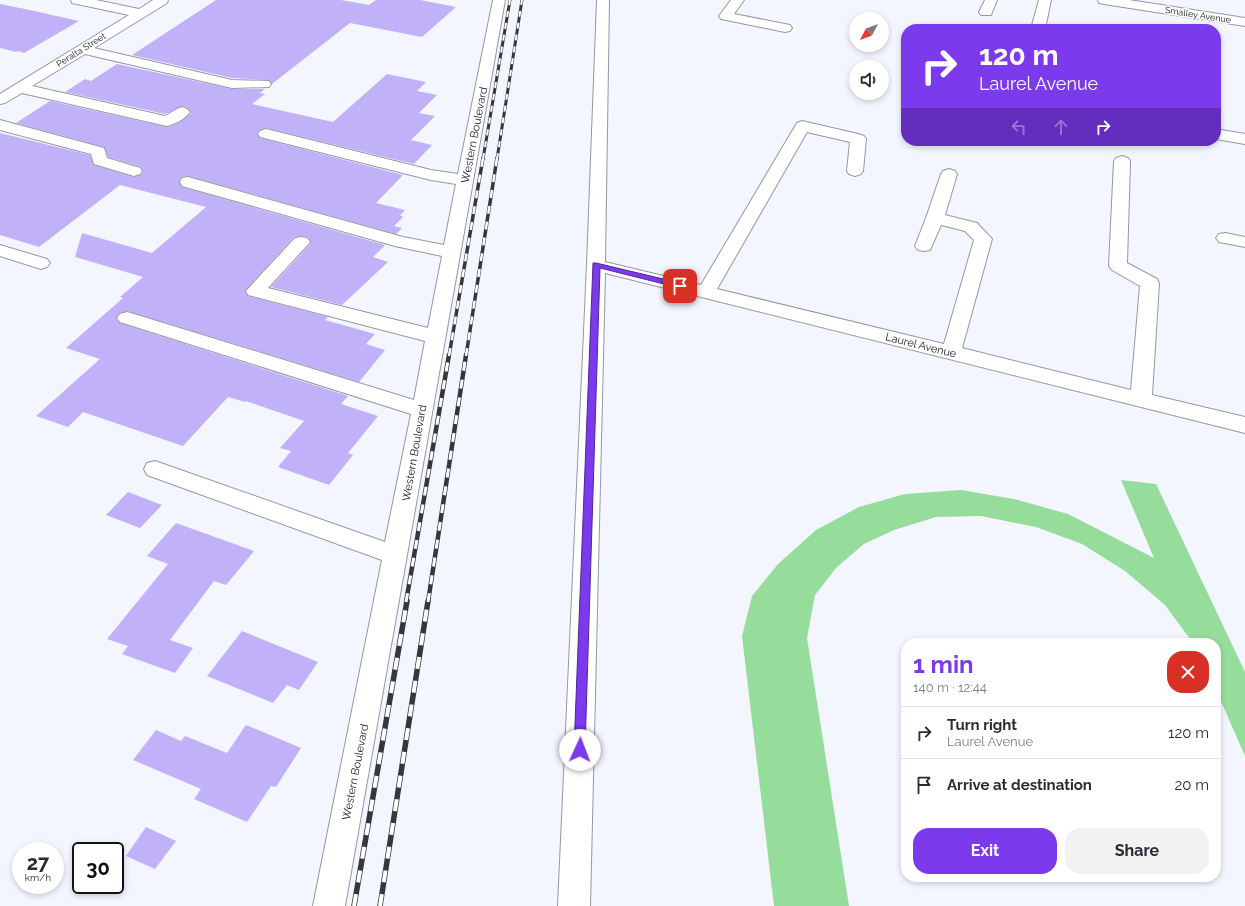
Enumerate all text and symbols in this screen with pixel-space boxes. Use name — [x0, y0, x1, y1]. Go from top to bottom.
street label: Smalley Avenue — [1164, 5, 1233, 25]
north arrow — [849, 12, 889, 52]
map controls — [849, 12, 889, 100]
street label: Peralta Street — [54, 31, 108, 69]
text: 120 m — [979, 39, 1059, 72]
icon: right — [913, 40, 965, 92]
button: sound — [849, 60, 889, 100]
text: Laurel Avenue — [979, 73, 1098, 94]
street label: Western Boulevard — [459, 86, 490, 184]
icon: left — [1008, 116, 1030, 138]
icon: ahead — [1050, 116, 1072, 138]
icon: right — [1092, 116, 1114, 138]
pin — [663, 269, 697, 303]
icon: arrive — [669, 275, 691, 297]
street label: Laurel Avenue — [884, 330, 958, 361]
street label: Western Boulevard — [400, 404, 429, 502]
text: 1 min — [913, 650, 974, 679]
button: close — [1167, 651, 1209, 693]
text: 140 m · 12:44 — [913, 680, 987, 695]
text: Turn right — [947, 716, 1017, 734]
icon: right — [913, 722, 935, 744]
street label: Western Boulevard — [340, 723, 371, 821]
text: 120 m — [1168, 724, 1209, 742]
position arrow — [559, 729, 601, 771]
text: Laurel Avenue — [947, 734, 1033, 749]
icon: arrive — [913, 774, 935, 796]
text: Arrive at destination — [947, 776, 1092, 794]
text: 20 m — [1174, 776, 1209, 794]
button: Exit — [913, 828, 1057, 874]
button: Share — [1065, 828, 1209, 874]
speed limit sign: 30 — [72, 842, 124, 894]
text: 27 — [27, 851, 49, 875]
text: km/h — [25, 872, 51, 883]

